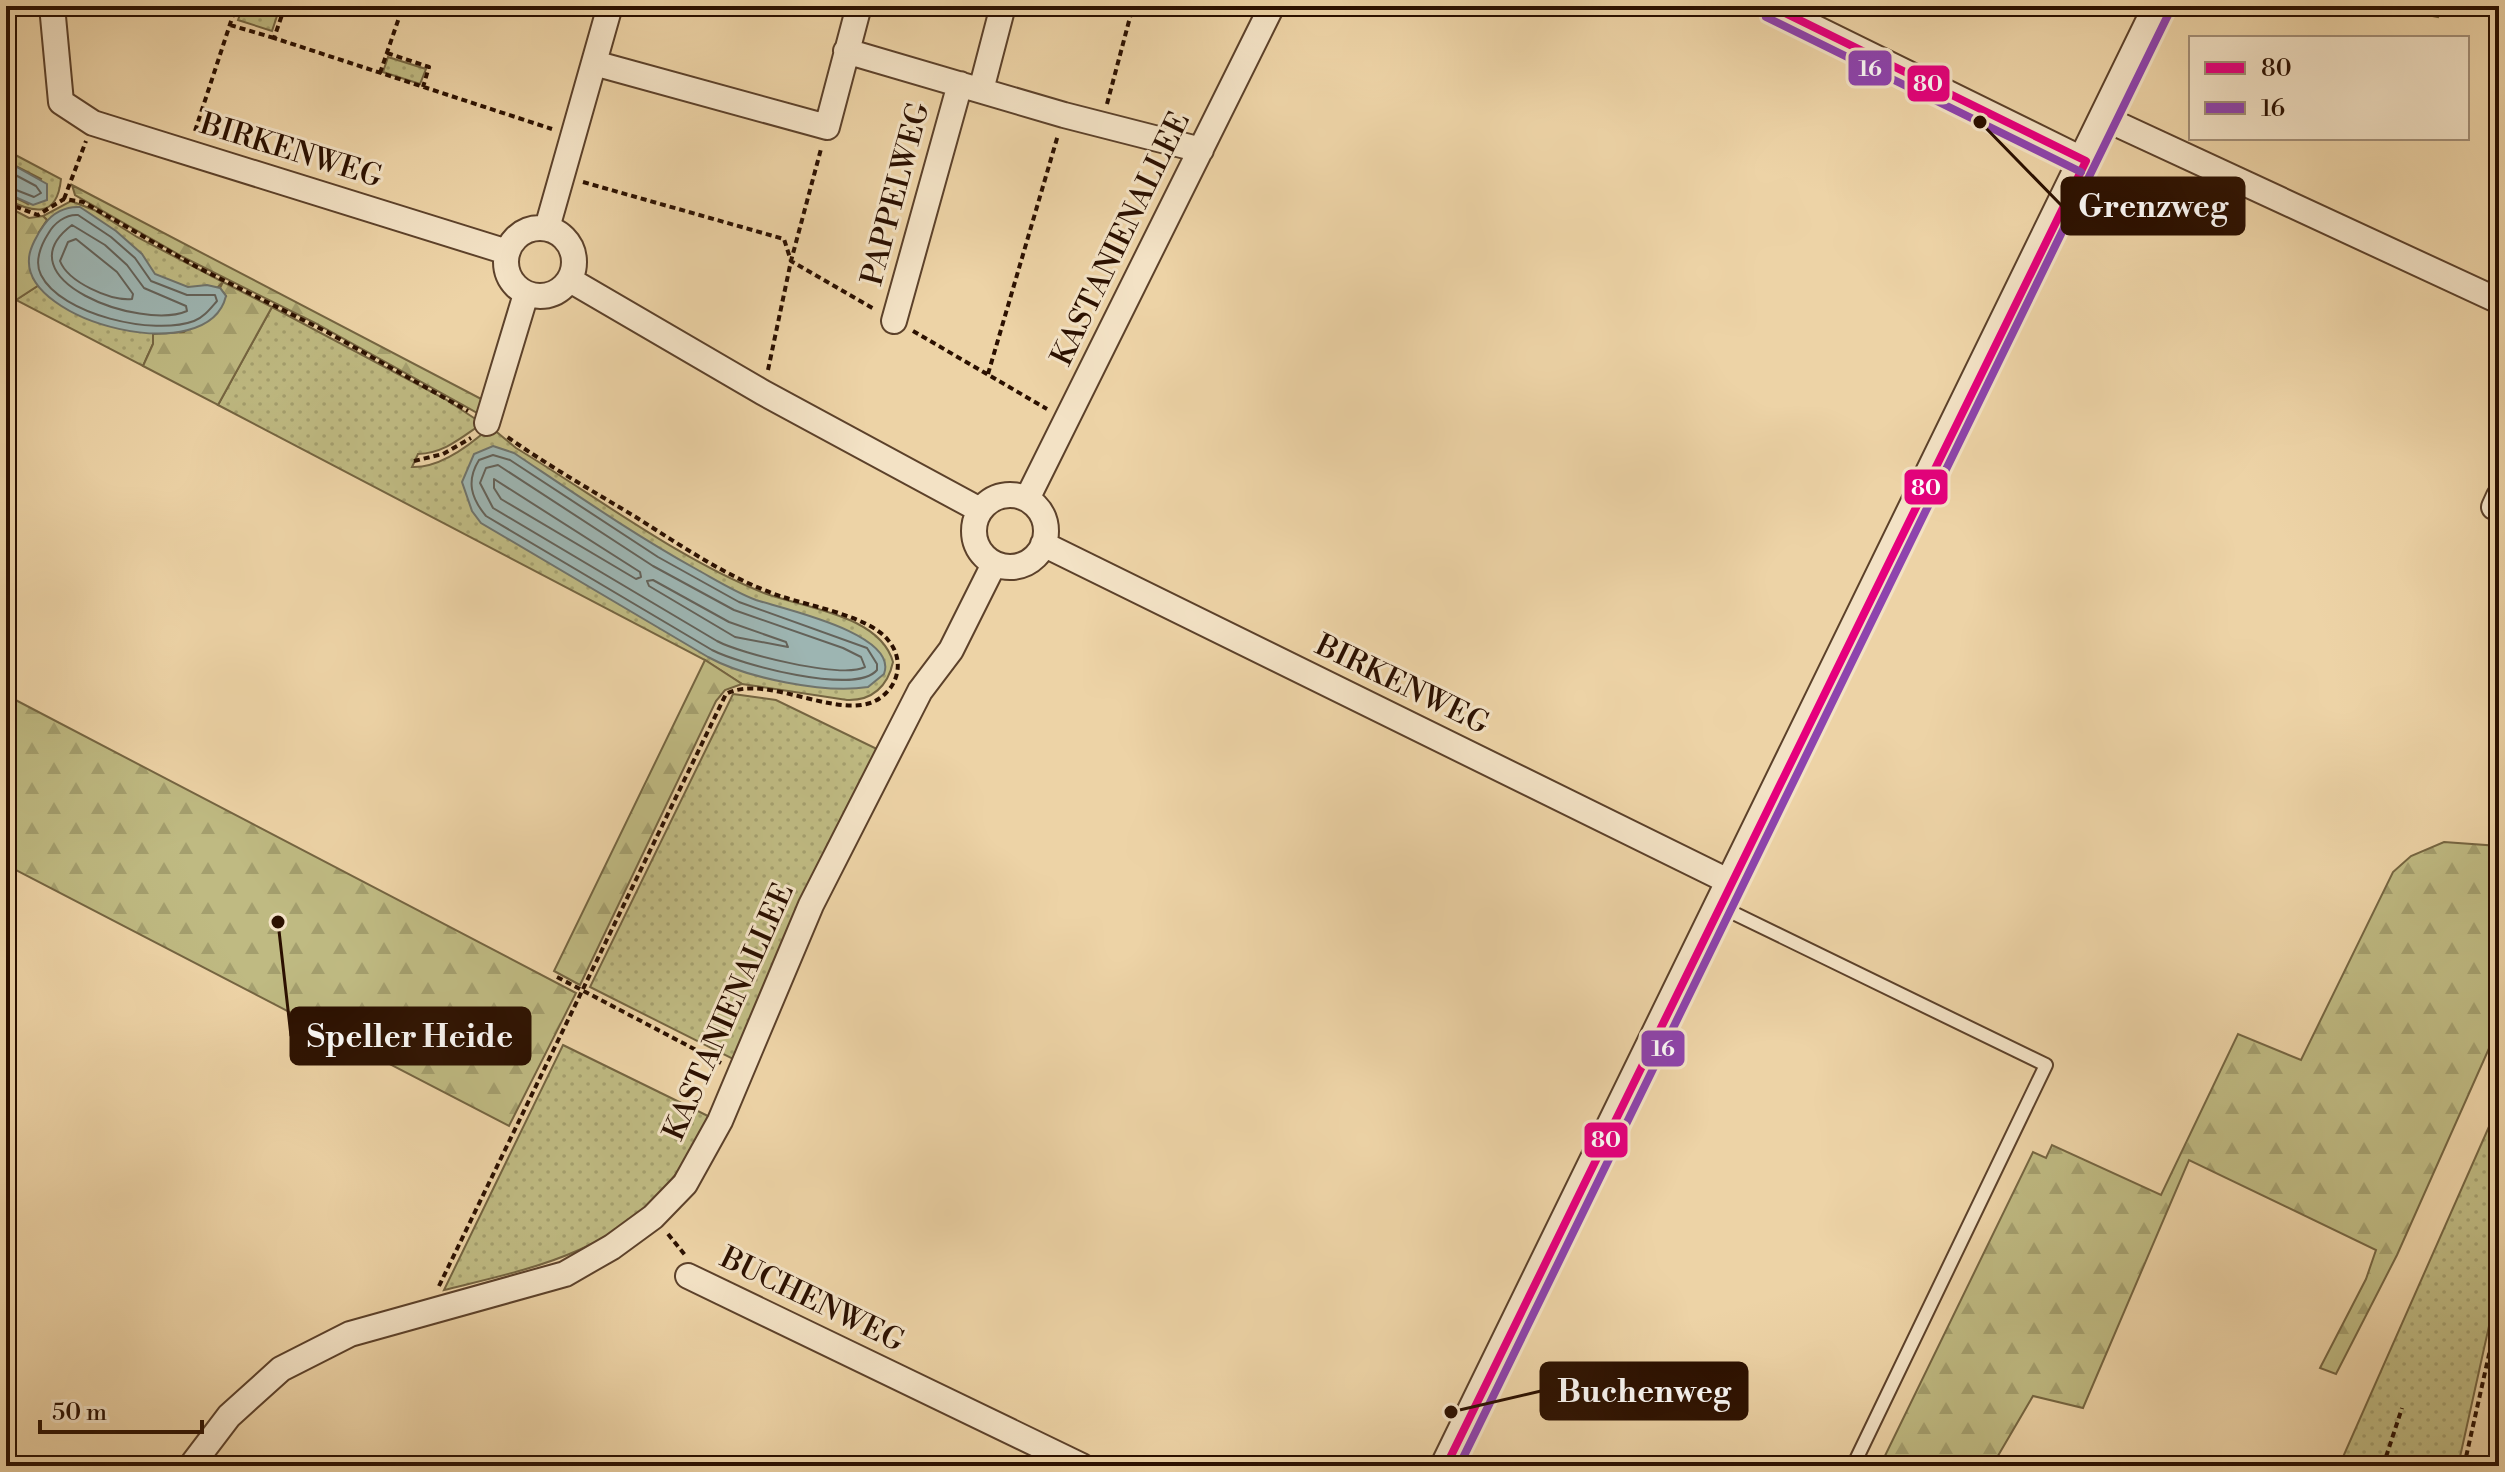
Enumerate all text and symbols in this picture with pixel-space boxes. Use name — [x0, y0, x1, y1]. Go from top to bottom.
legend — [2189, 36, 2469, 140]
line badge: 16 — [1847, 49, 1893, 87]
text: 80 — [2261, 54, 2292, 84]
text: 16 — [1858, 56, 1882, 83]
line badge: 80 — [1906, 64, 1951, 103]
text: 80 — [1913, 71, 1943, 98]
text: 16 — [2261, 94, 2285, 124]
street label: PAPPELWEG — [853, 98, 939, 290]
street label: BIRKENWEG — [195, 105, 387, 197]
street label: KASTANIENALLEE — [1043, 106, 1199, 372]
callout: Grenzweg — [2062, 178, 2244, 234]
text: Grenzweg — [2078, 187, 2229, 227]
line badge: 80 — [1903, 468, 1949, 506]
text: 80 — [1911, 475, 1941, 502]
street label: BIRKENWEG — [1308, 626, 1495, 743]
street label: KASTANIENALLEE — [655, 878, 803, 1146]
callout: Speller Heide — [291, 1008, 530, 1064]
text: Speller Heide — [307, 1017, 513, 1057]
line badge: 16 — [1640, 1029, 1686, 1068]
text: 16 — [1651, 1036, 1675, 1063]
line badge: 80 — [1583, 1121, 1629, 1159]
text: 80 — [1591, 1127, 1621, 1154]
street label: BUCHENWEG — [713, 1239, 910, 1361]
callout: Buchenweg — [1541, 1363, 1747, 1419]
text: Buchenweg — [1557, 1372, 1732, 1412]
scale bar — [40, 1384, 202, 1434]
text: 50 m — [52, 1398, 107, 1428]

